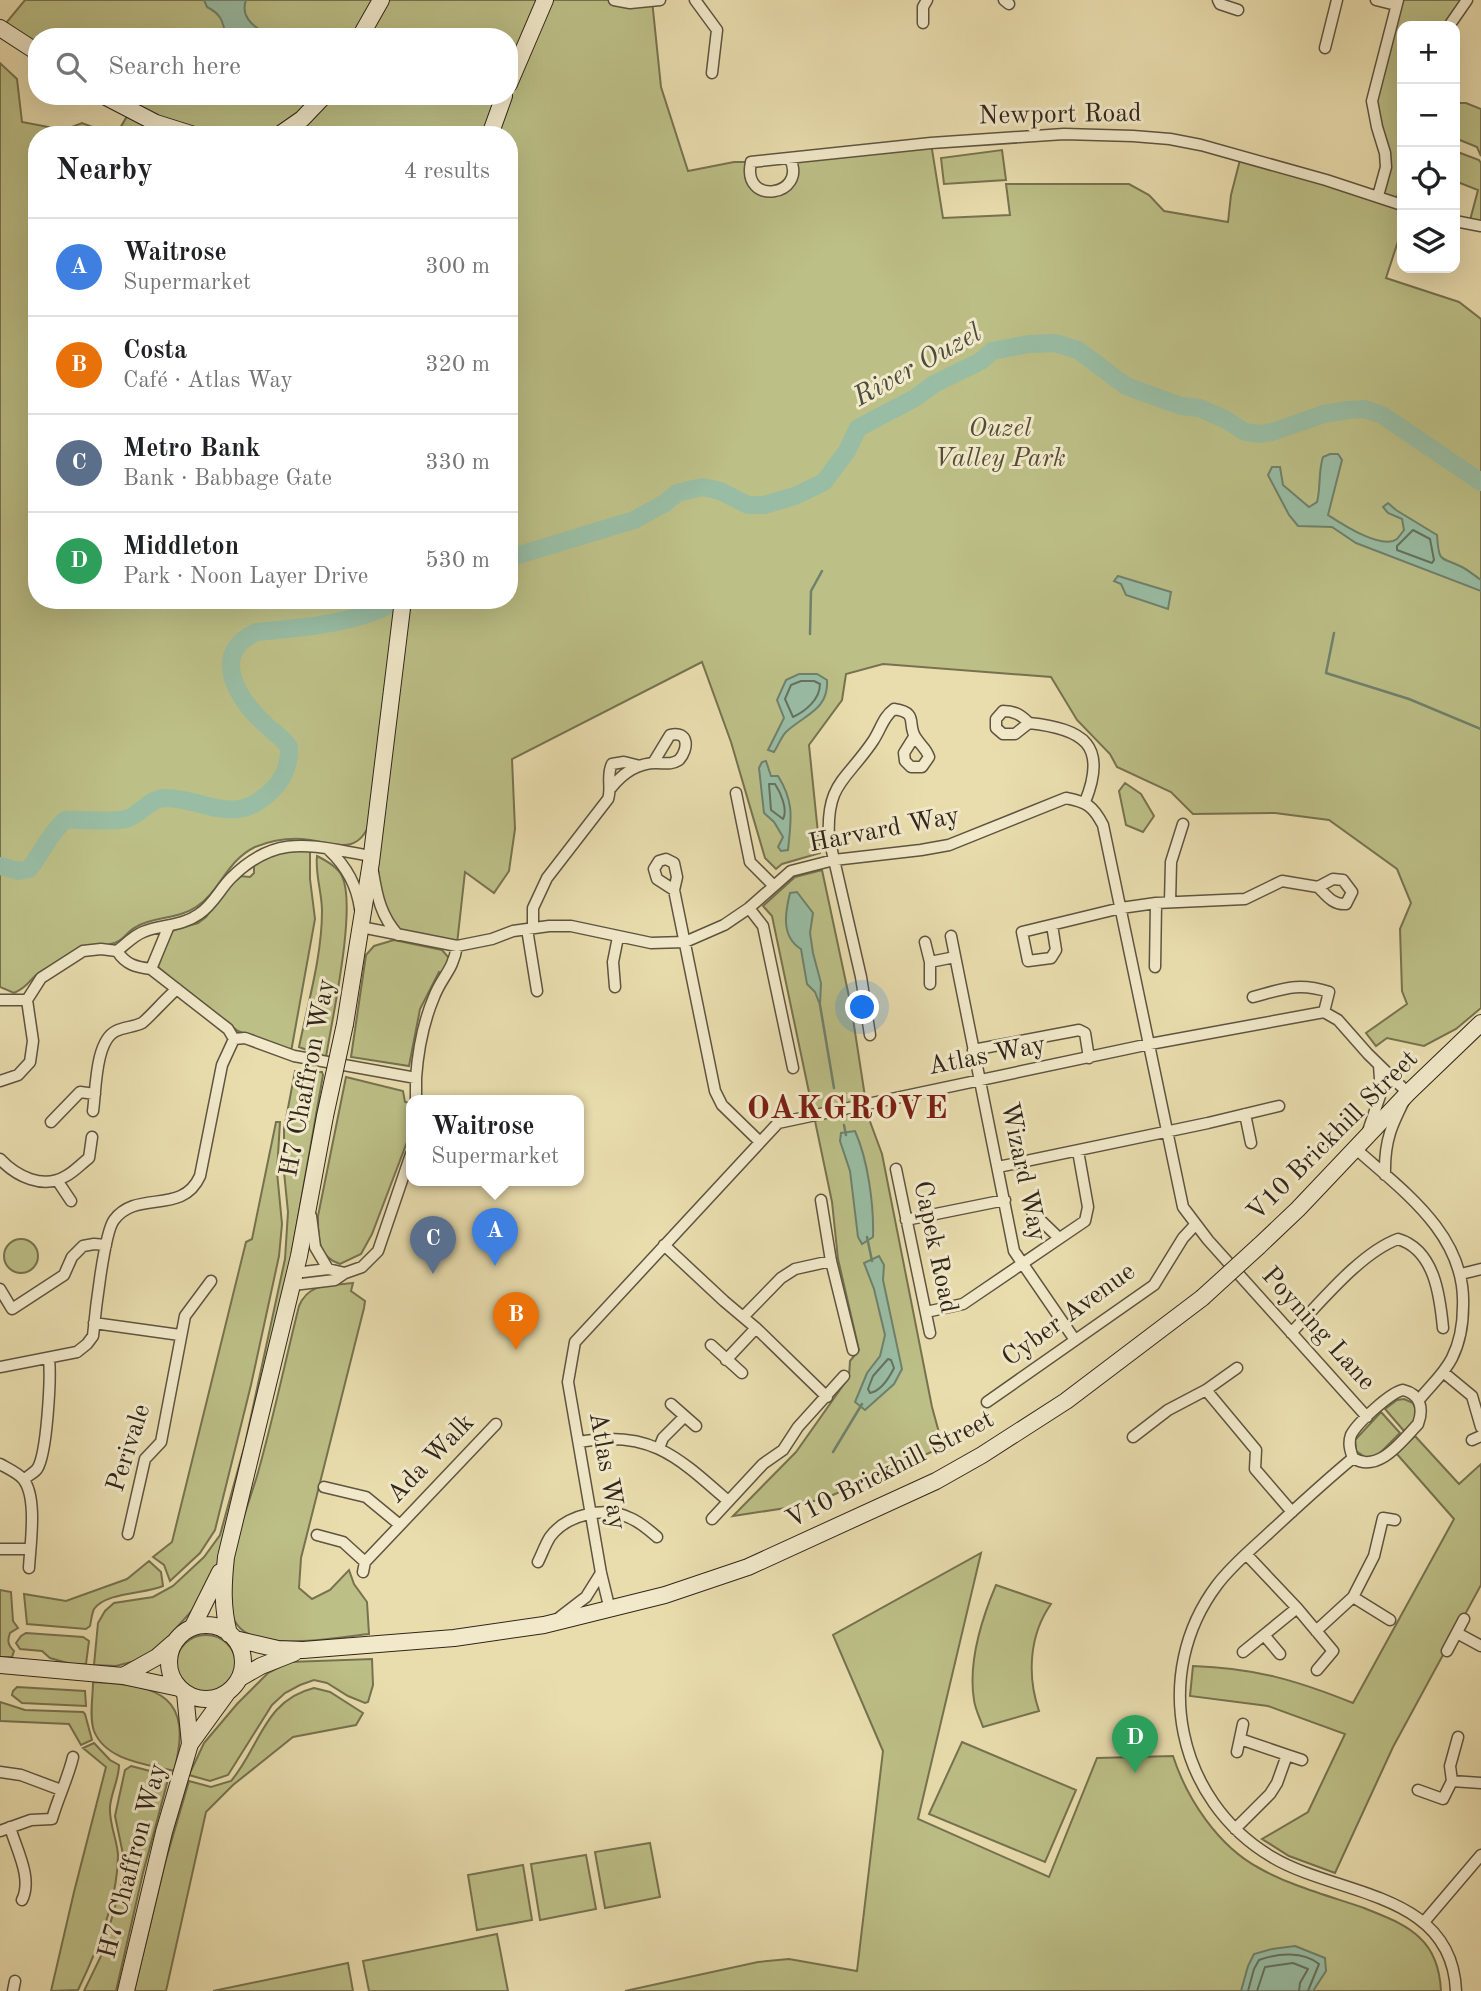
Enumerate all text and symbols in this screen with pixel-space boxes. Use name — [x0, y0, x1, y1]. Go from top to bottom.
map controls — [1397, 21, 1460, 273]
button: + — [1397, 21, 1460, 84]
search box — [28, 28, 518, 105]
icon: search — [52, 48, 90, 86]
text: Search here — [108, 54, 241, 80]
button: − — [1397, 84, 1460, 147]
street label: Newport Road — [978, 101, 1142, 129]
button: locate — [1397, 147, 1460, 210]
text: Nearby — [56, 156, 153, 186]
text: 4 results — [404, 160, 490, 183]
button: layers — [1397, 210, 1460, 273]
text: Waitrose — [123, 240, 227, 266]
text: A — [70, 255, 88, 278]
text: 300 m — [425, 255, 490, 278]
text: Supermarket — [123, 271, 251, 294]
water label: River Ouzel — [848, 319, 987, 413]
text: Costa — [123, 338, 187, 364]
text: B — [71, 353, 87, 376]
text: 320 m — [425, 353, 490, 376]
text: Café · Atlas Way — [123, 369, 293, 392]
park label: Ouzel Valley Park — [934, 416, 1066, 472]
text: Metro Bank — [123, 436, 260, 462]
text: C — [71, 451, 87, 474]
text: 330 m — [425, 451, 490, 474]
text: Bank · Babbage Gate — [123, 467, 332, 490]
text: Middleton — [123, 534, 239, 560]
text: D — [70, 549, 88, 572]
text: 530 m — [425, 549, 490, 572]
text: Park · Noon Layer Drive — [123, 565, 368, 588]
street label: Harvard Way — [806, 803, 962, 857]
street label: H7 Chaffron Way — [276, 977, 340, 1179]
your location — [845, 990, 879, 1024]
street label: Atlas Way — [926, 1032, 1048, 1080]
street label: V10 Brickhill Street — [1243, 1046, 1423, 1226]
district label: OAKGROVE — [746, 1093, 950, 1126]
popup — [406, 1095, 584, 1186]
street label: Wizard Way — [996, 1100, 1050, 1244]
text: Waitrose — [431, 1114, 535, 1140]
text: Supermarket — [431, 1145, 559, 1168]
street label: Capek Road — [908, 1179, 962, 1315]
pin: A — [472, 1208, 518, 1266]
pin: C — [410, 1216, 456, 1274]
street label: Cyber Avenue — [998, 1258, 1140, 1372]
street label: Poyning Lane — [1256, 1262, 1380, 1396]
pin: B — [493, 1292, 539, 1350]
street label: Perivale — [103, 1401, 155, 1495]
street label: V10 Brickhill Street — [782, 1406, 998, 1534]
street label: Ada Walk — [383, 1409, 479, 1509]
street label: Atlas Way — [584, 1410, 630, 1532]
pin: D — [1112, 1715, 1158, 1773]
street label: H7 Chaffron Way — [94, 1760, 172, 1962]

